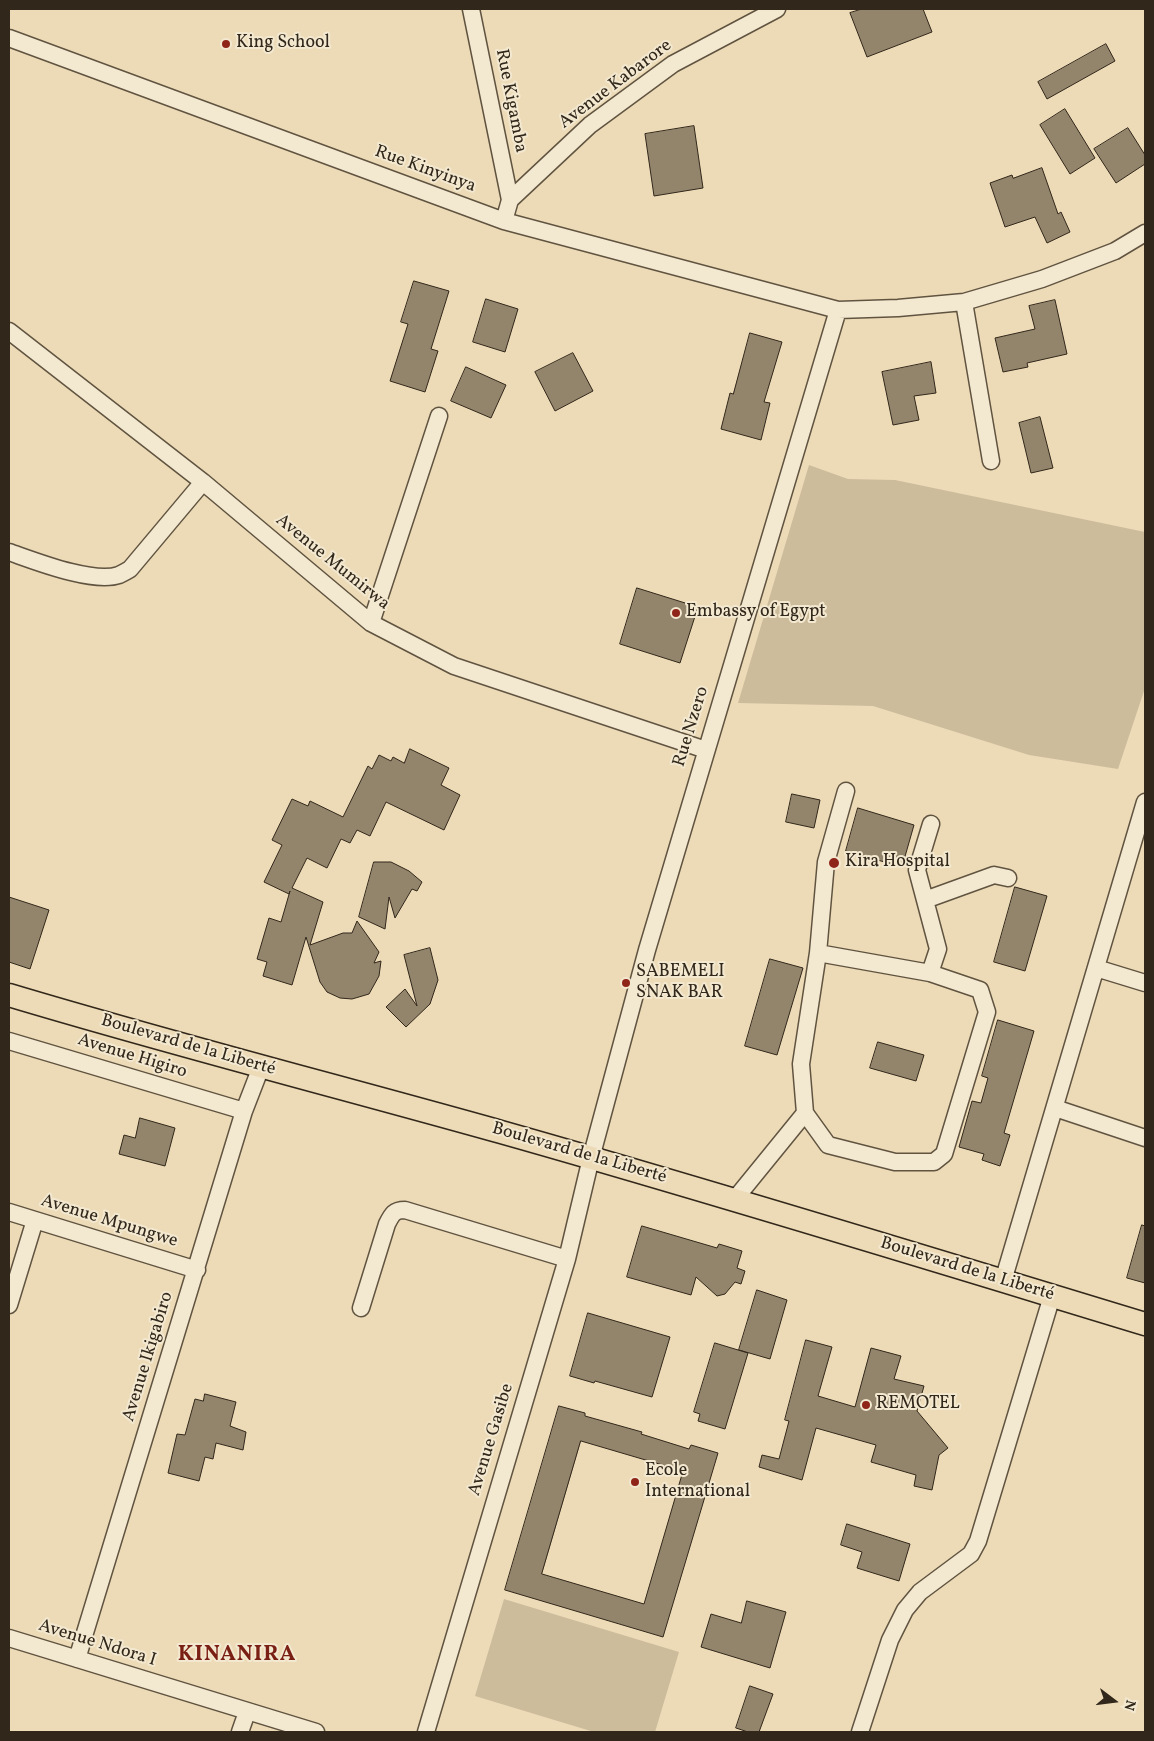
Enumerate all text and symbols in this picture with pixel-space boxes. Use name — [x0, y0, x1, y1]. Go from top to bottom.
place label: King School — [236, 33, 330, 55]
street label: Avenue Kabarore — [555, 36, 677, 134]
marker: King School — [220, 38, 232, 50]
street label: Rue Kigamba — [489, 47, 531, 155]
street label: Rue Kinyinya — [371, 142, 479, 198]
street label: Avenue Mumirwa — [270, 510, 394, 616]
place label: Embassy of Egypt — [686, 602, 826, 624]
marker: Embassy of Egypt — [670, 607, 682, 619]
street label: Rue Nzero — [670, 684, 714, 770]
place label: Kira Hospital — [845, 852, 950, 874]
marker: Kira Hospital — [827, 856, 841, 870]
place label: SABEMELI SNAK BAR — [636, 962, 725, 1004]
marker: SABEMELI SNAK BAR — [620, 977, 632, 989]
street label: Boulevard de la Liberté — [98, 1011, 278, 1081]
street label: Avenue Higiro — [75, 1030, 189, 1084]
street label: Boulevard de la Liberté — [489, 1119, 669, 1189]
street label: Avenue Mpungwe — [38, 1191, 180, 1253]
street label: Boulevard de la Liberté — [877, 1233, 1057, 1307]
street label: Avenue Ikigabiro — [119, 1289, 179, 1425]
street label: Avenue Gasibe — [465, 1381, 519, 1499]
place label: REMOTEL — [876, 1394, 960, 1416]
marker: REMOTEL — [860, 1399, 872, 1411]
place label: Ecole International — [645, 1461, 750, 1504]
marker: Ecole International — [629, 1476, 641, 1488]
street label: Avenue Ndora I — [35, 1616, 159, 1672]
district label: KINANIRA — [177, 1643, 297, 1669]
north arrow — [1089, 1676, 1139, 1726]
text: N — [1118, 1698, 1139, 1712]

